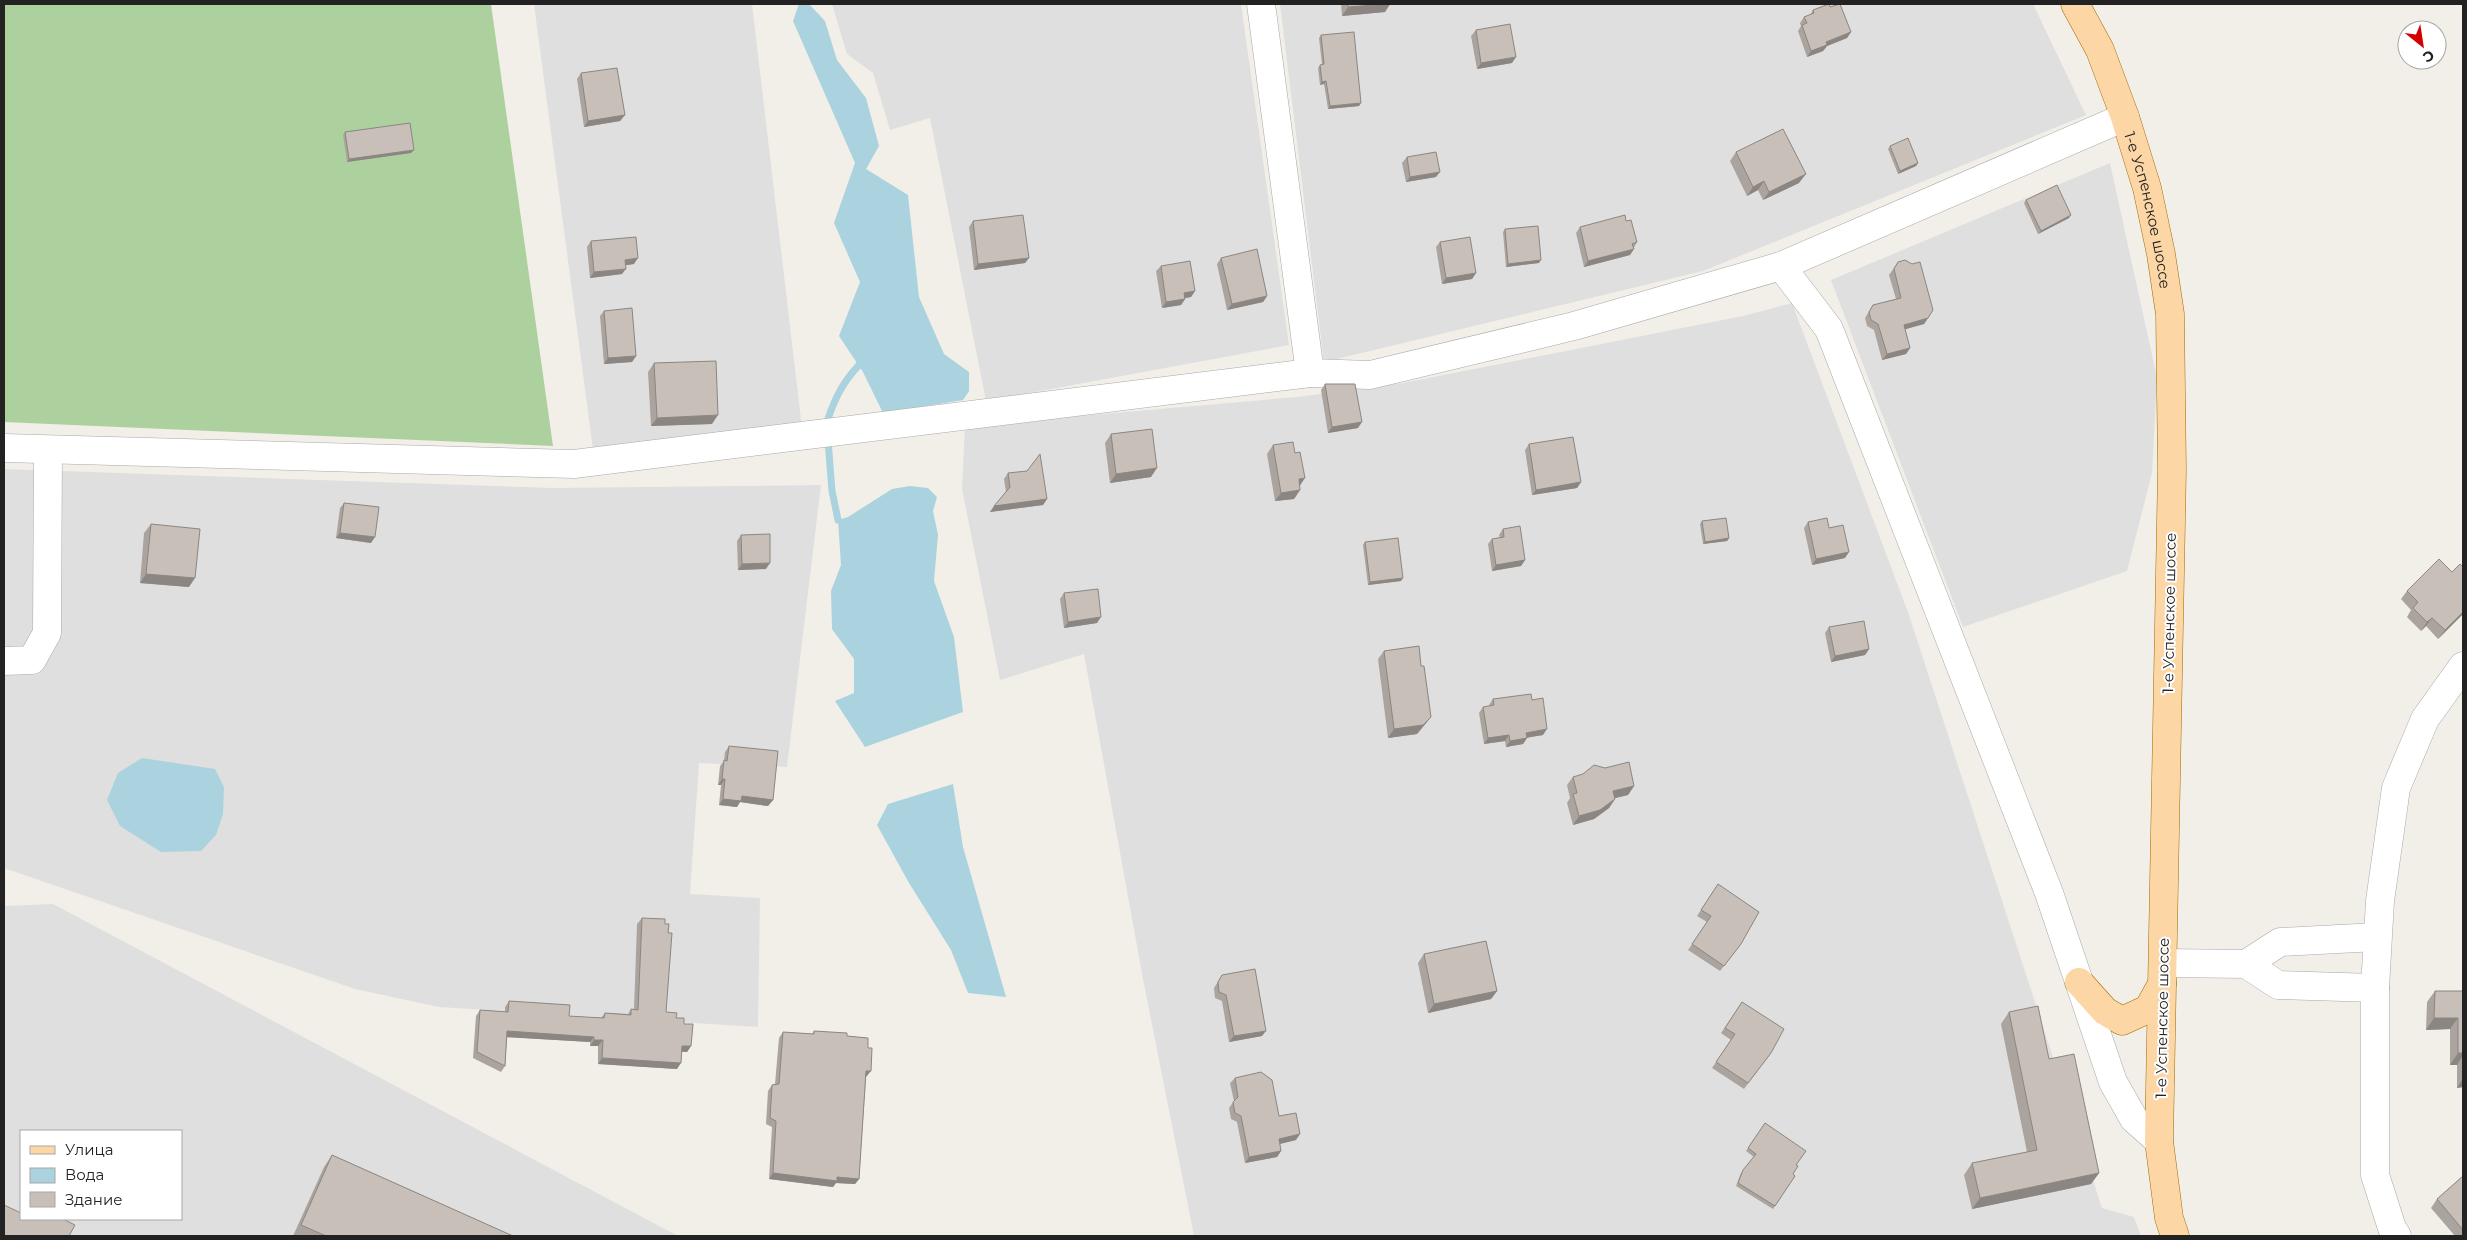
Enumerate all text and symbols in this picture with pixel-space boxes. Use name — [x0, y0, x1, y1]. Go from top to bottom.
north arrow — [2397, 20, 2447, 70]
text: С — [2420, 46, 2437, 67]
street label: 1-е Успенское шоссе — [2121, 129, 2176, 290]
street label: 1-е Успенское шоссе — [2158, 532, 2180, 694]
street label: 1-е Успенское шоссе — [2151, 937, 2173, 1099]
legend — [20, 1130, 182, 1220]
text: Улица — [65, 1140, 113, 1159]
text: Вода — [65, 1165, 104, 1184]
text: Здание — [65, 1190, 123, 1209]

